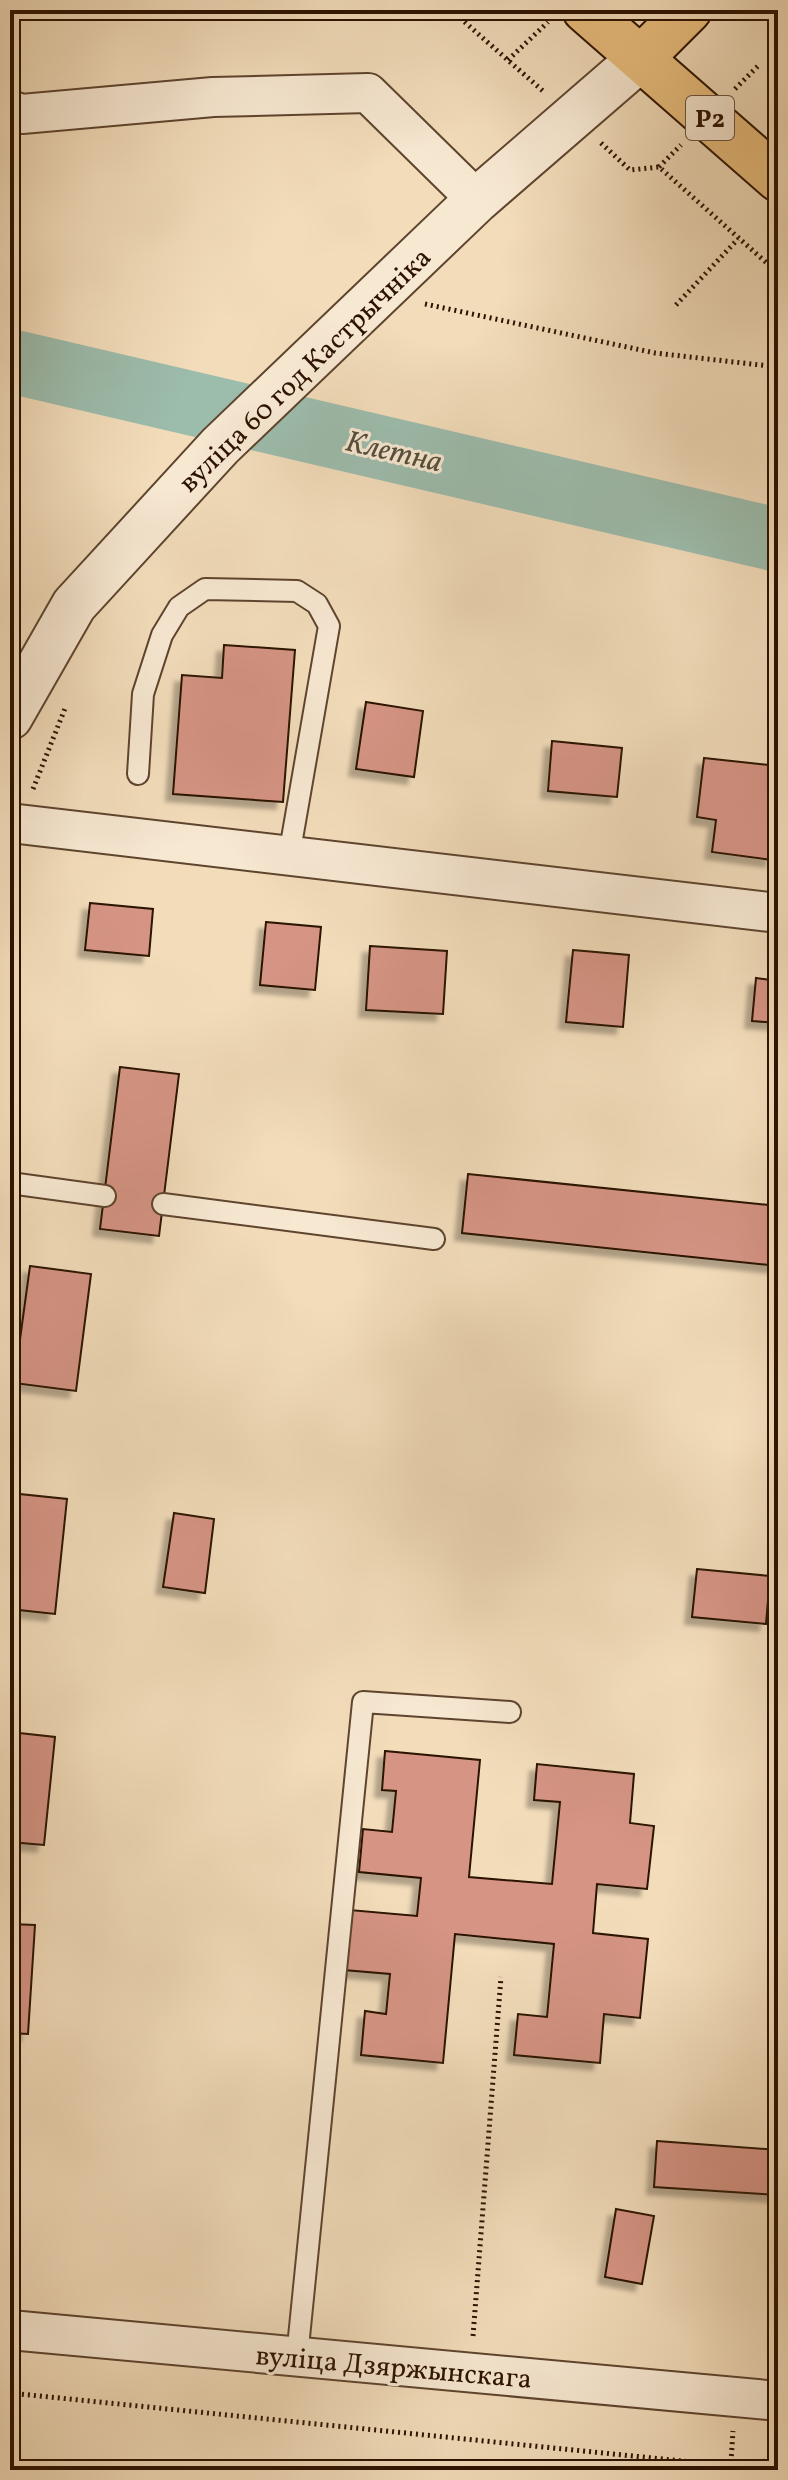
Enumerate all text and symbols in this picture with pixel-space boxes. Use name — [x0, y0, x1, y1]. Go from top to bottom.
road number: Р2 — [686, 96, 734, 140]
street label: вуліца 60 год Кастрычніка — [171, 239, 441, 502]
water label: Клетна — [341, 421, 446, 484]
street label: вуліца Дзяржынскага — [254, 2337, 534, 2400]

